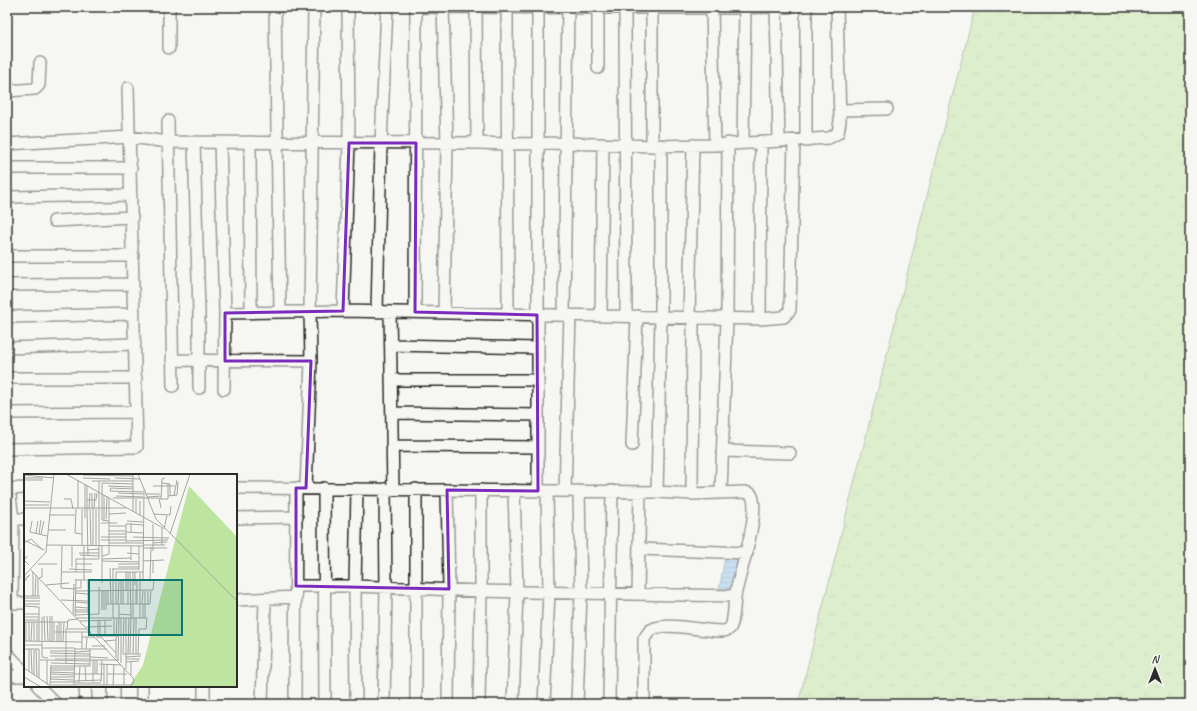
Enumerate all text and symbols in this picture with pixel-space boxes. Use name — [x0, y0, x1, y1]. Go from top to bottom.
inset map — [24, 474, 237, 687]
north arrow — [1135, 649, 1175, 689]
text: N — [1152, 652, 1161, 666]

